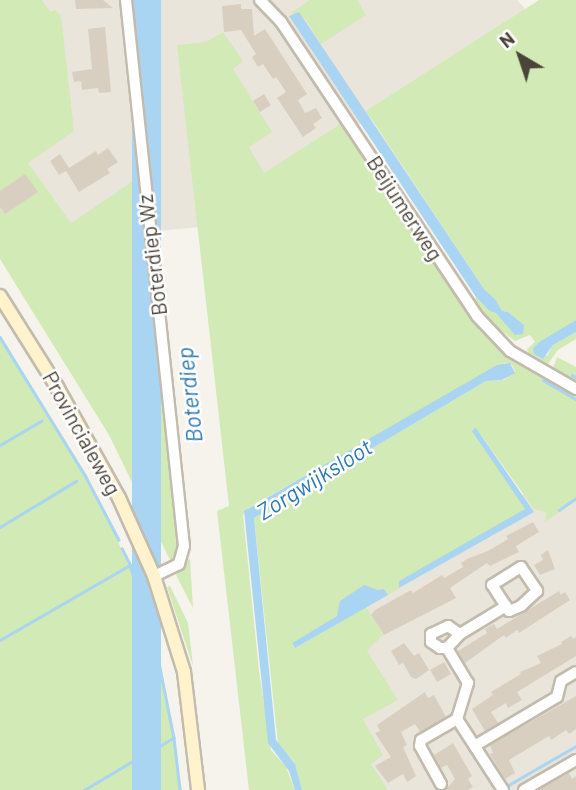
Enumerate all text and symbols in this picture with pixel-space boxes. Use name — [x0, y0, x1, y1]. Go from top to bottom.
north arrow — [485, 21, 555, 91]
text: N — [494, 26, 519, 52]
street label: Beijumerweg — [362, 151, 448, 265]
street label: Boterdiep Wz — [132, 193, 172, 317]
water label: Boterdiep — [170, 346, 208, 444]
street label: Provincialeweg — [38, 367, 126, 499]
water label: Zorgwijksloot — [251, 433, 377, 525]

